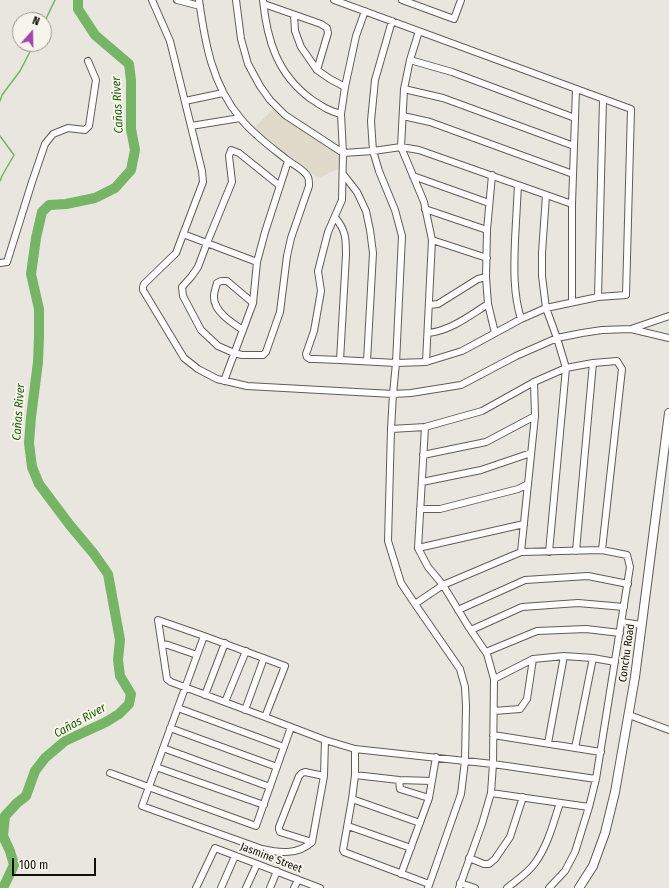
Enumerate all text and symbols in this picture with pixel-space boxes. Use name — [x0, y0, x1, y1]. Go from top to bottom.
north arrow — [12, 12, 52, 52]
text: N — [31, 14, 41, 28]
water label: Cañas River — [109, 76, 127, 134]
water label: Cañas River — [10, 383, 28, 441]
street label: Conchu Road — [616, 623, 638, 683]
water label: Cañas River — [52, 701, 108, 741]
street label: Jasmine Street — [238, 840, 304, 876]
scale bar — [14, 850, 98, 876]
text: 100 m — [19, 858, 48, 872]

